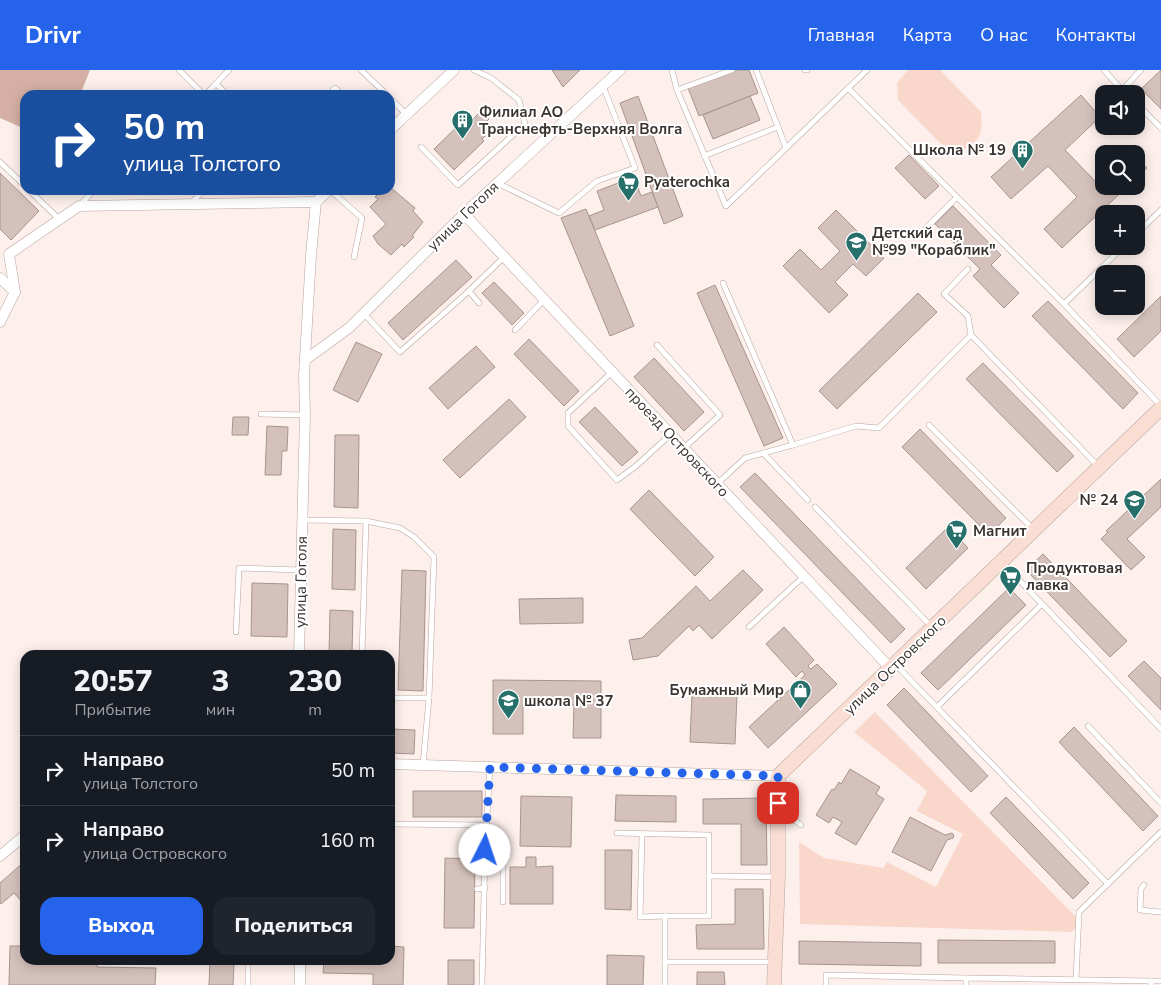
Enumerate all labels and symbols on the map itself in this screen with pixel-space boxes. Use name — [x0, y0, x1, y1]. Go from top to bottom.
place label: Филиал АО Транснефть-Верхняя Волга — [479, 102, 682, 139]
building icon: Филиал АО Транснефть-Верхняя Волга — [451, 109, 475, 140]
building icon: Школа № 19 — [1010, 138, 1034, 169]
place label: Школа № 19 — [913, 140, 1006, 160]
supermarket icon: Pyaterochka — [616, 170, 640, 201]
place label: Pyaterochka — [644, 172, 730, 192]
street label: улица Гоголя — [423, 177, 503, 255]
place label: Детский сад №99 "Кораблик" — [872, 223, 996, 260]
school or university icon: Детский сад №99 "Кораблик" — [844, 230, 868, 261]
street label: проезд Островского — [621, 383, 733, 501]
school or university icon: № 24 — [1122, 488, 1146, 519]
place label: № 24 — [1079, 490, 1118, 510]
supermarket icon: Магнит — [945, 519, 969, 550]
place label: Магнит — [973, 521, 1027, 541]
street label: улица Гоголя — [290, 536, 312, 628]
place label: Продуктовая лавка — [1026, 558, 1123, 595]
supermarket icon: Продуктовая лавка — [998, 565, 1022, 596]
street label: улица Островского — [839, 611, 951, 719]
shop icon: Бумажный Мир — [788, 678, 812, 709]
place label: Бумажный Мир — [670, 680, 784, 700]
school or university icon: школа № 37 — [496, 689, 520, 720]
place label: школа № 37 — [524, 691, 614, 711]
pin — [757, 782, 799, 824]
position arrow — [458, 823, 510, 875]

